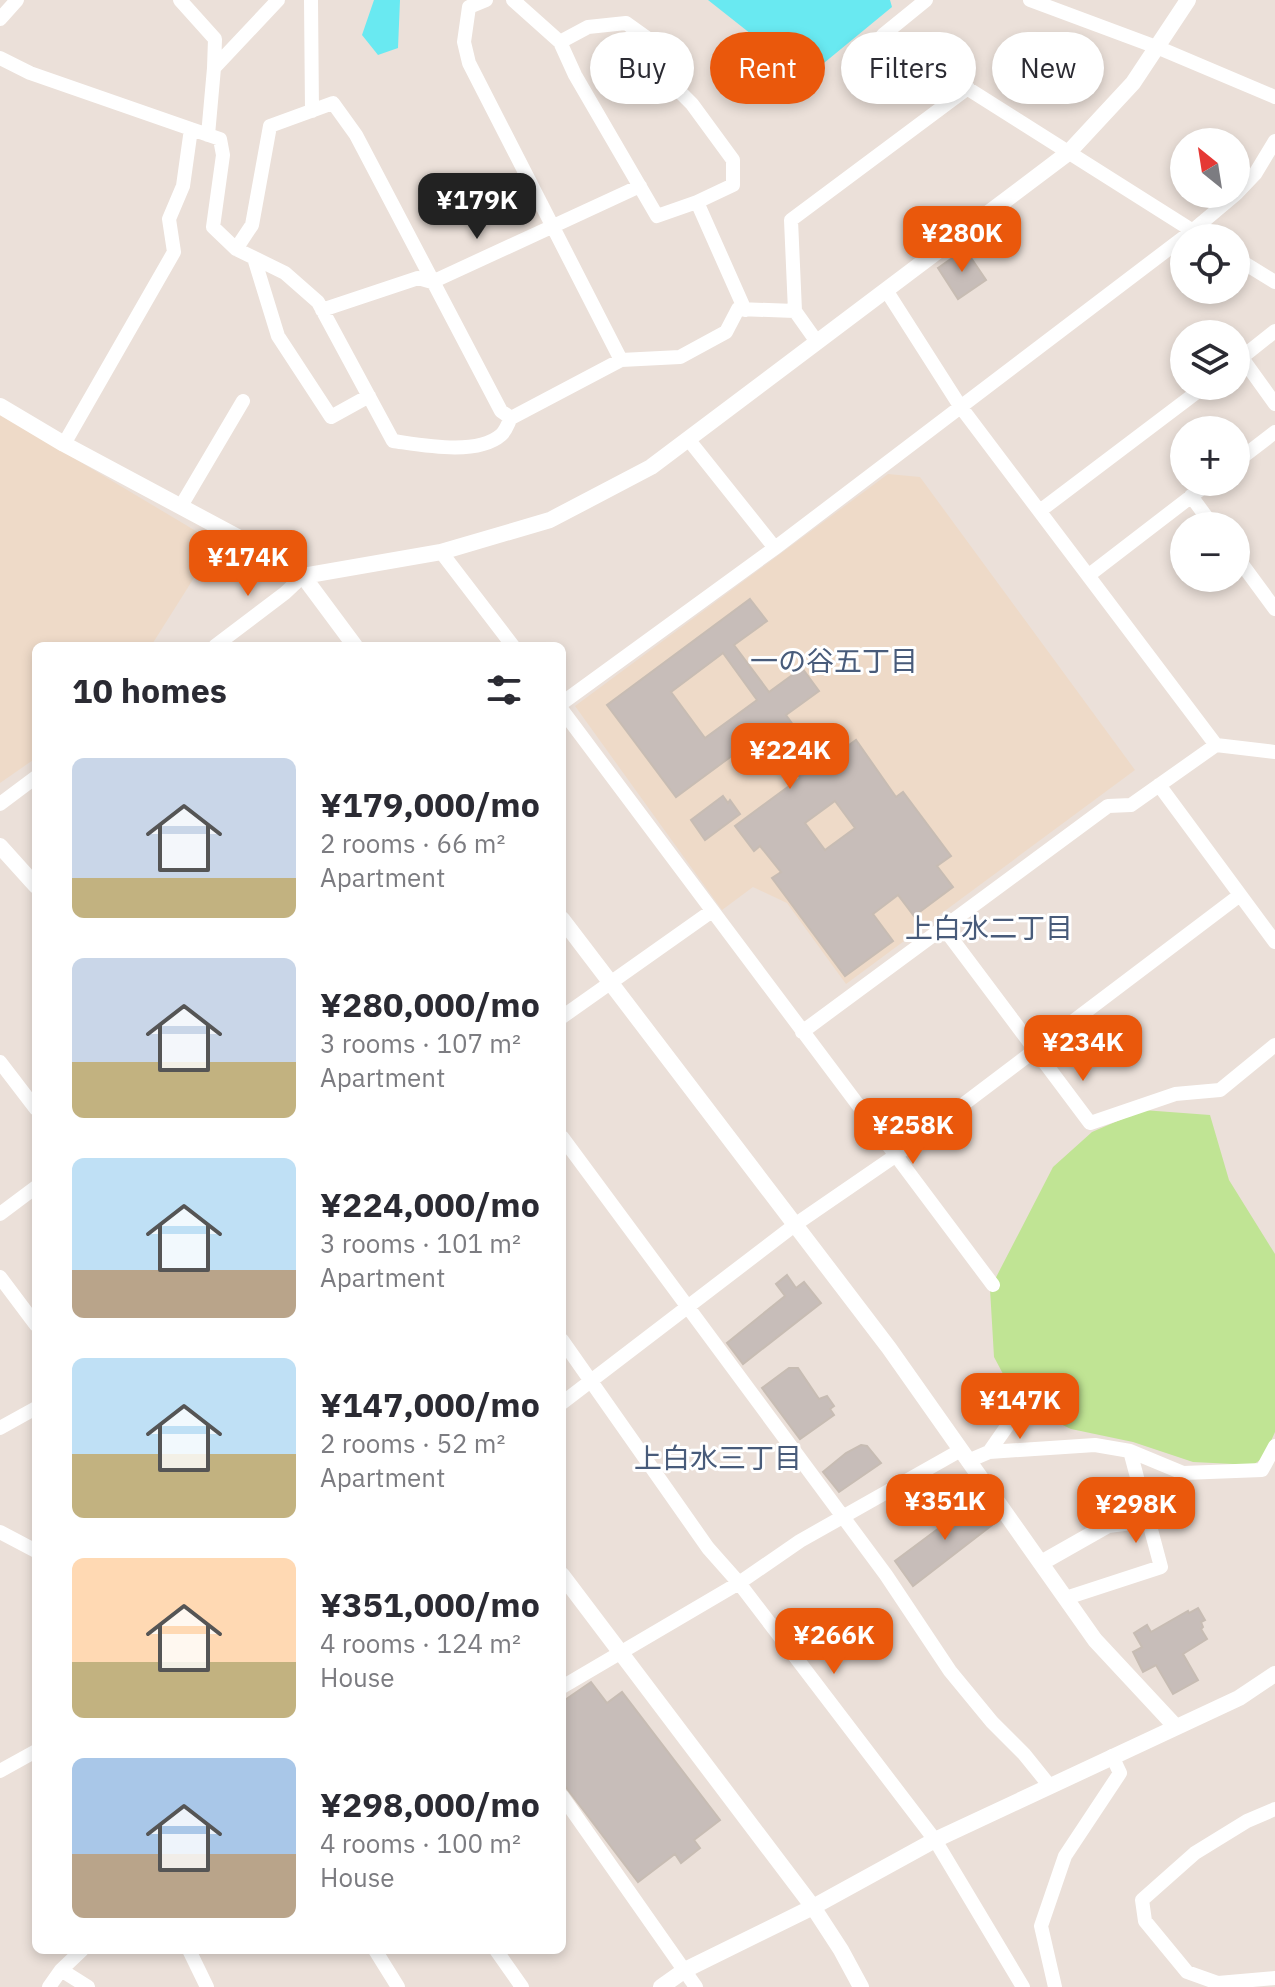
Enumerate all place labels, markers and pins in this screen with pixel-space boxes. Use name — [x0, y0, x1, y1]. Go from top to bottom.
pin: ¥179K — [421, 173, 533, 241]
pin: ¥280K — [906, 206, 1018, 274]
pin: ¥174K — [192, 530, 304, 598]
pin: ¥224K — [734, 723, 846, 791]
pin: ¥234K — [1027, 1015, 1139, 1083]
pin: ¥258K — [857, 1098, 969, 1166]
pin: ¥147K — [964, 1373, 1076, 1441]
pin: ¥351K — [889, 1474, 1001, 1542]
pin: ¥298K — [1080, 1477, 1192, 1545]
pin: ¥266K — [778, 1608, 890, 1676]

